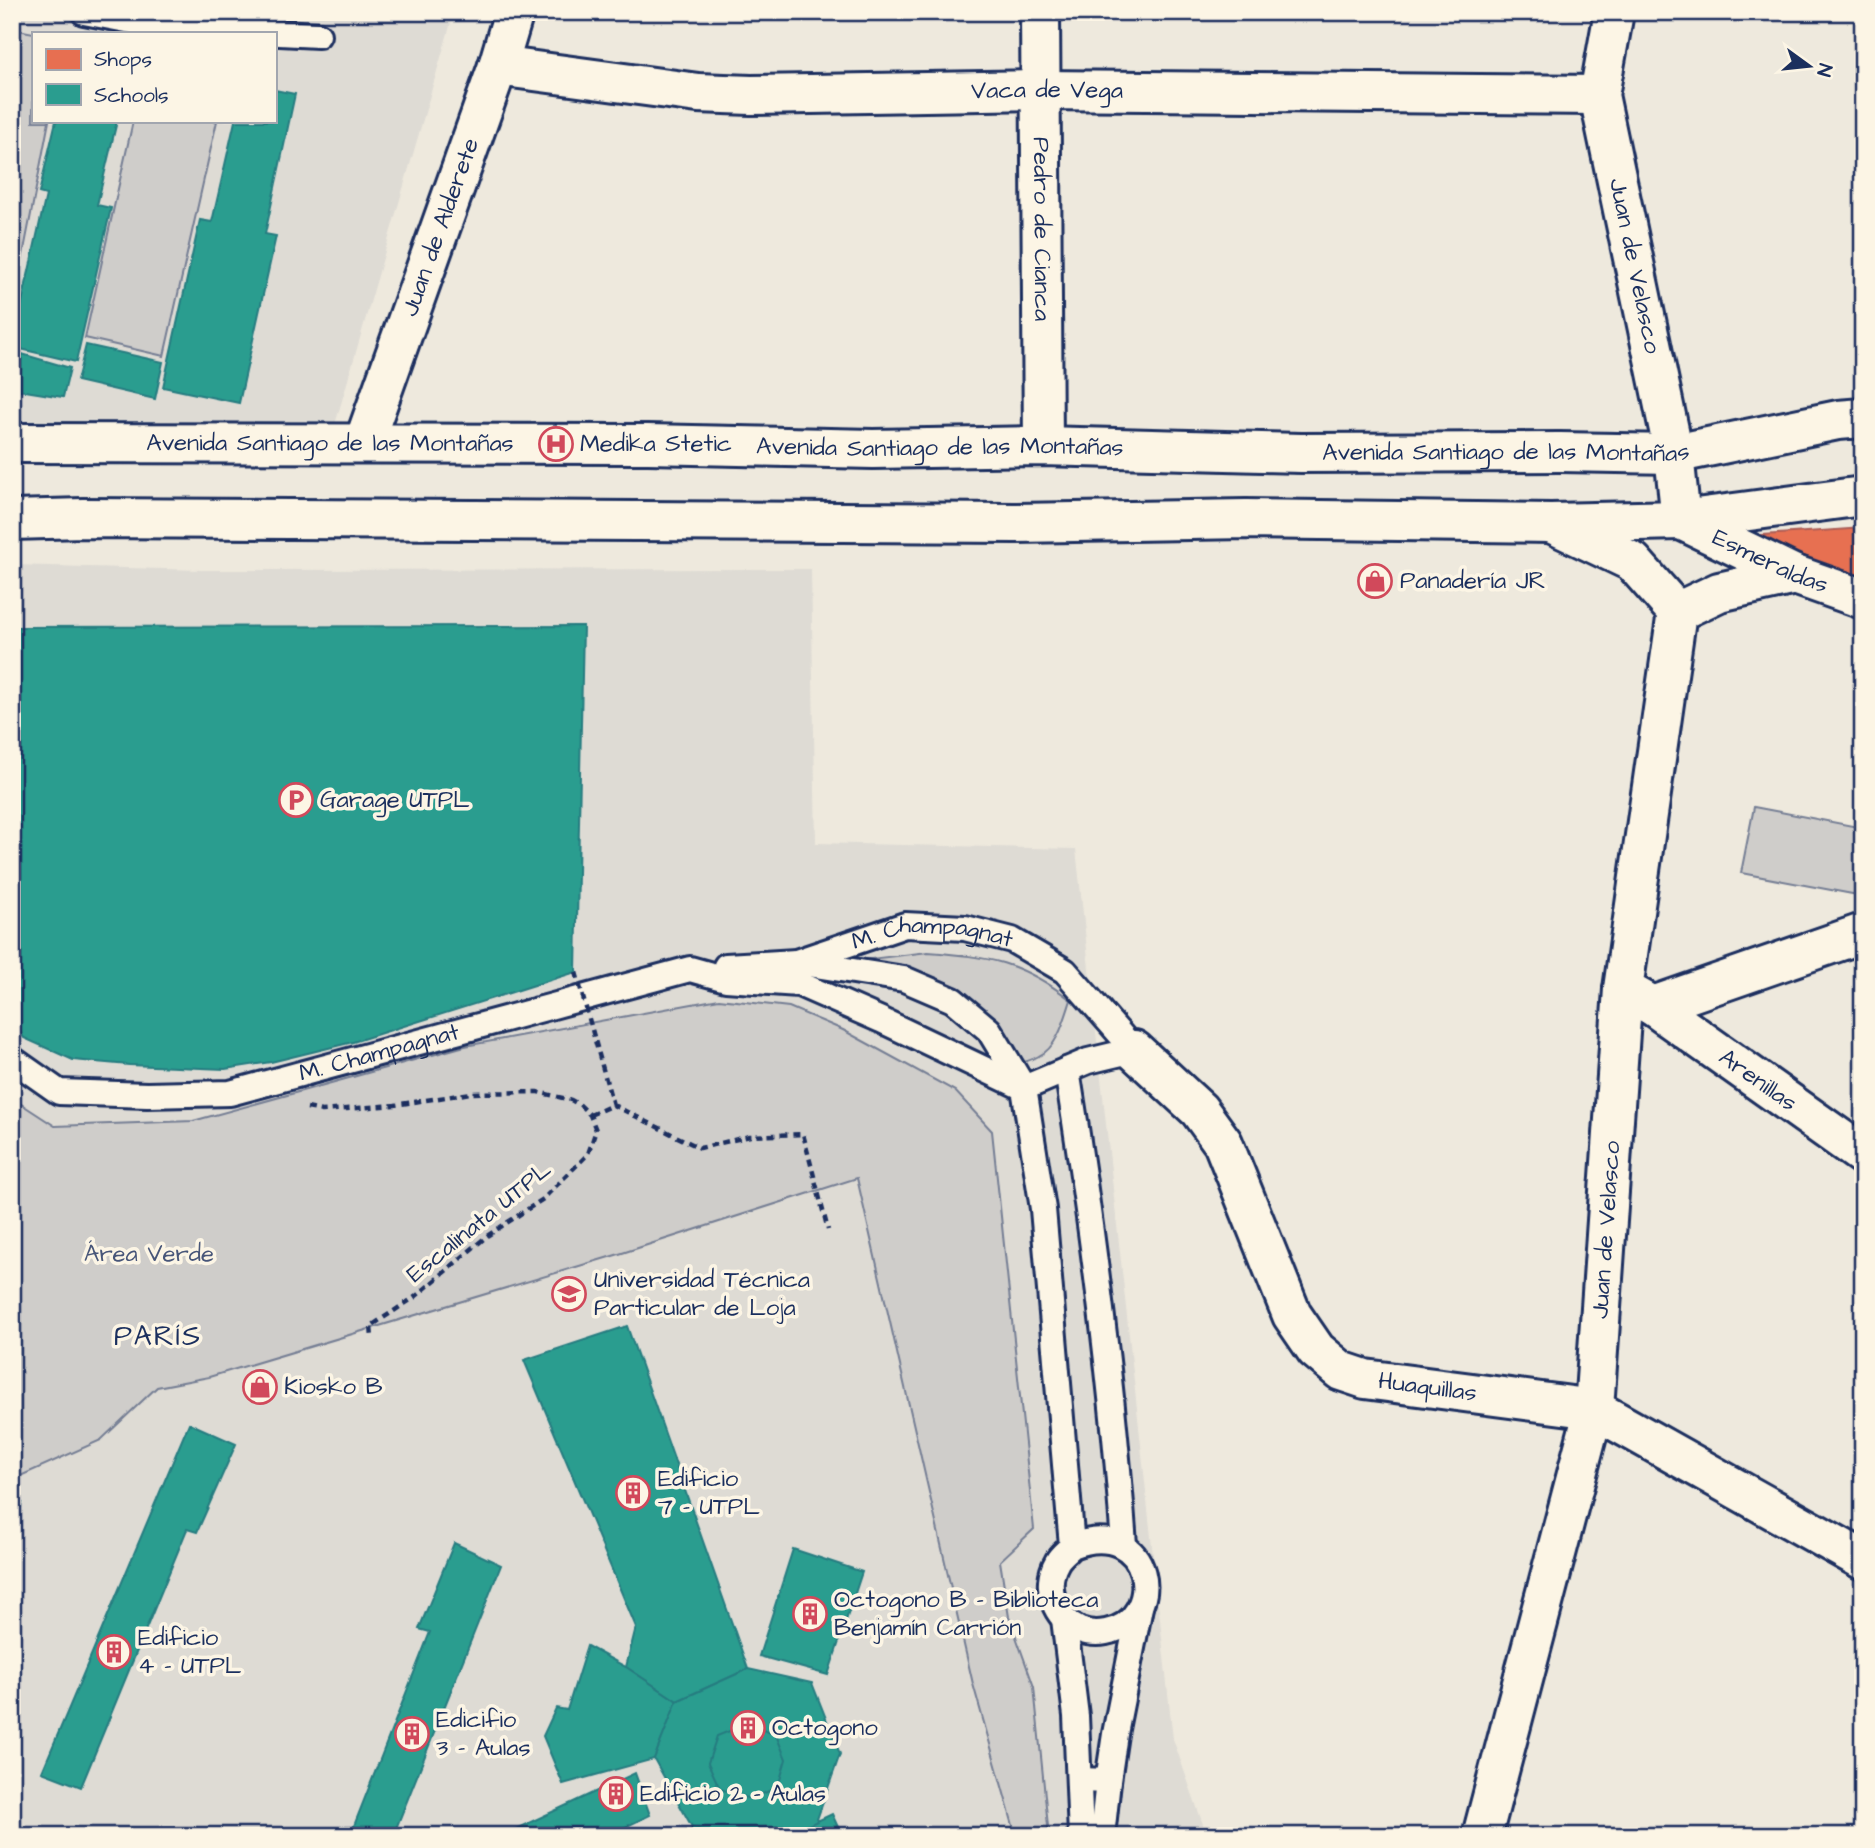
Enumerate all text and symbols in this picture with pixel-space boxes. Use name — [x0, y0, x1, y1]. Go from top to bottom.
legend — [32, 32, 276, 122]
north arrow — [1773, 32, 1843, 102]
text: Shops — [94, 45, 152, 75]
text: N — [1809, 61, 1839, 79]
street label: Vaca de Vega — [971, 73, 1123, 109]
text: Schools — [94, 81, 169, 110]
street label: Juan de Alderete — [393, 133, 488, 321]
street label: Pedro de Cianca — [1024, 137, 1059, 321]
street label: Juan de Velasco — [1600, 175, 1670, 357]
hospital icon: Medika Stetic — [537, 425, 575, 463]
street label: Avenida Santiago de las Montañas — [146, 426, 514, 461]
place label: Medika Stetic — [580, 427, 732, 461]
street label: Avenida Santiago de las Montañas — [756, 429, 1124, 466]
street label: Avenida Santiago de las Montañas — [1322, 434, 1693, 471]
street label: Esmeraldas — [1707, 521, 1833, 602]
shop icon: Panadería JR — [1356, 562, 1394, 600]
place label: Panadería JR — [1400, 564, 1546, 598]
parking icon: Garage UTPL — [277, 781, 315, 819]
place label: Garage UTPL — [320, 783, 470, 818]
street label: M. Champagnat — [847, 908, 1017, 959]
street label: M. Champagnat — [295, 1015, 463, 1091]
street label: Arenillas — [1712, 1041, 1804, 1120]
street label: Juan de Velasco — [1583, 1139, 1630, 1320]
street label: Escalinata UTPL — [399, 1153, 559, 1291]
park label: Área Verde — [84, 1237, 214, 1271]
place label: Universidad Técnica Particular de Loja — [594, 1263, 810, 1325]
school or university icon: Universidad Técnica Particular de Loja — [550, 1275, 588, 1313]
district label: PARÍS — [114, 1317, 202, 1356]
street label: Huaquillas — [1376, 1364, 1479, 1410]
shop icon: Kiosko B — [241, 1368, 279, 1406]
place label: Kiosko B — [284, 1370, 383, 1404]
place label: Edificio 7 - UTPL — [658, 1462, 760, 1524]
building icon: Edificio 7 - UTPL — [614, 1474, 652, 1512]
place label: Octogono B - Biblioteca Benjamín Carrión — [834, 1583, 1098, 1645]
building icon: Octogono B - Biblioteca Benjamín Carrión — [791, 1595, 829, 1633]
place label: Edificio 4 - UTPL — [138, 1621, 242, 1683]
building icon: Edificio 4 - UTPL — [95, 1633, 133, 1671]
place label: Edicifio 3 - Aulas — [436, 1703, 530, 1765]
building icon: Octogono — [729, 1709, 767, 1747]
place label: Octogono — [772, 1711, 878, 1746]
building icon: Edicifio 3 - Aulas — [393, 1715, 431, 1753]
building icon: Edificio 2 - Aulas — [597, 1775, 635, 1813]
place label: Edificio 2 - Aulas — [640, 1777, 826, 1811]

